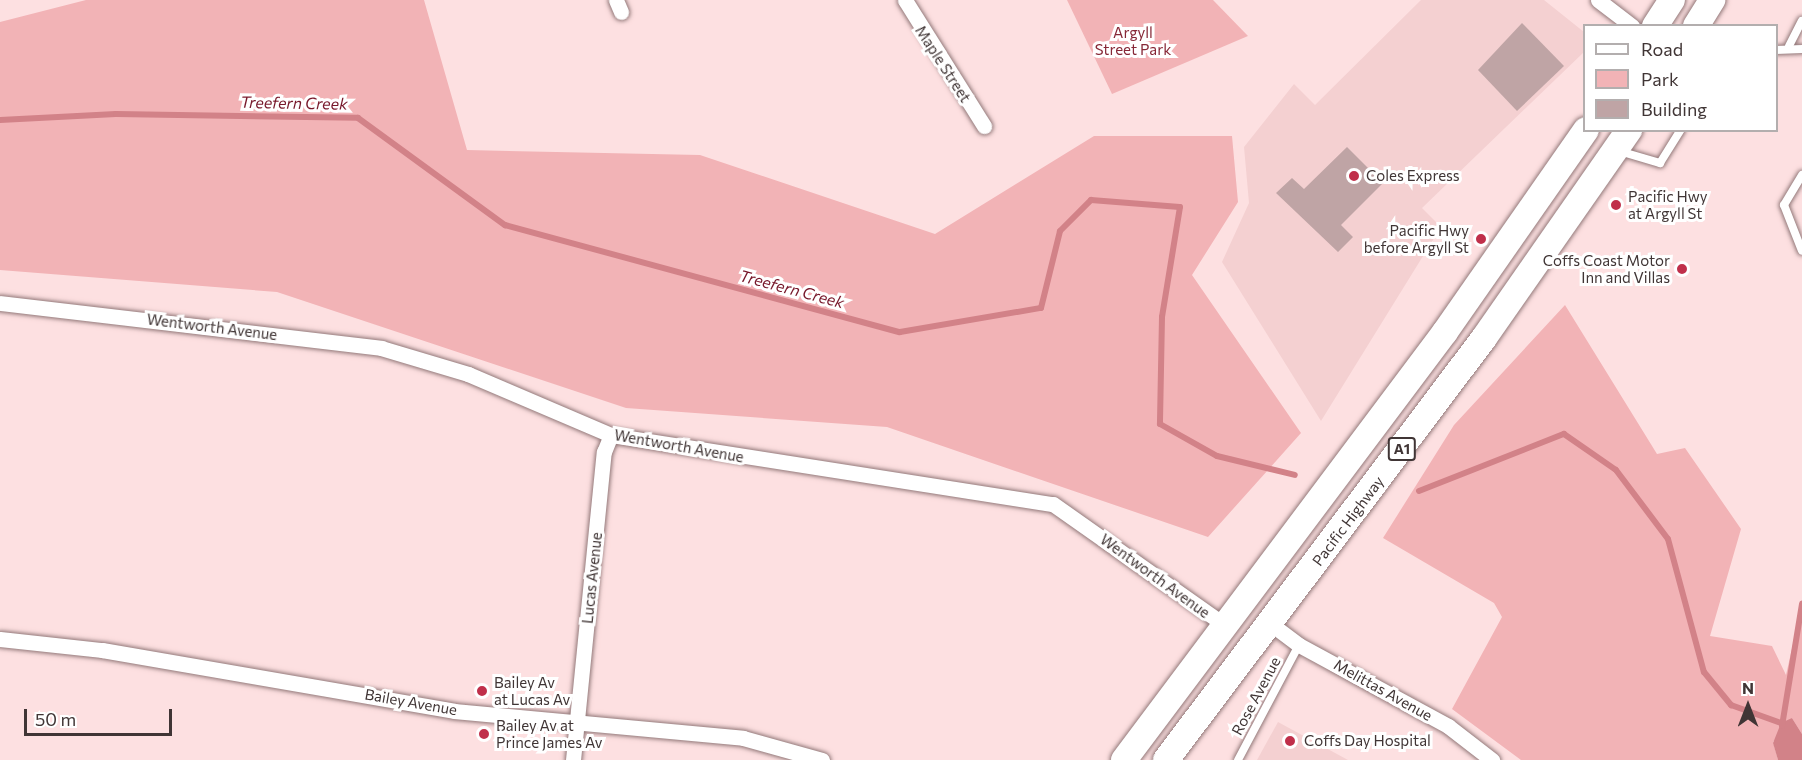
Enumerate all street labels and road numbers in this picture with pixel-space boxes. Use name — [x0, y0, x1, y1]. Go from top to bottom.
street label: Maple Street — [912, 22, 974, 106]
street label: Wentworth Avenue — [146, 310, 278, 344]
street label: Wentworth Avenue — [613, 426, 745, 466]
road number: A1 — [1387, 438, 1417, 460]
street label: Pacific Highway — [1308, 473, 1388, 569]
street label: Wentworth Avenue — [1097, 530, 1213, 622]
street label: Lucas Avenue — [578, 531, 606, 625]
street label: Rose Avenue — [1228, 654, 1284, 738]
street label: Melittas Avenue — [1331, 656, 1435, 724]
street label: Bailey Avenue — [363, 685, 459, 719]

